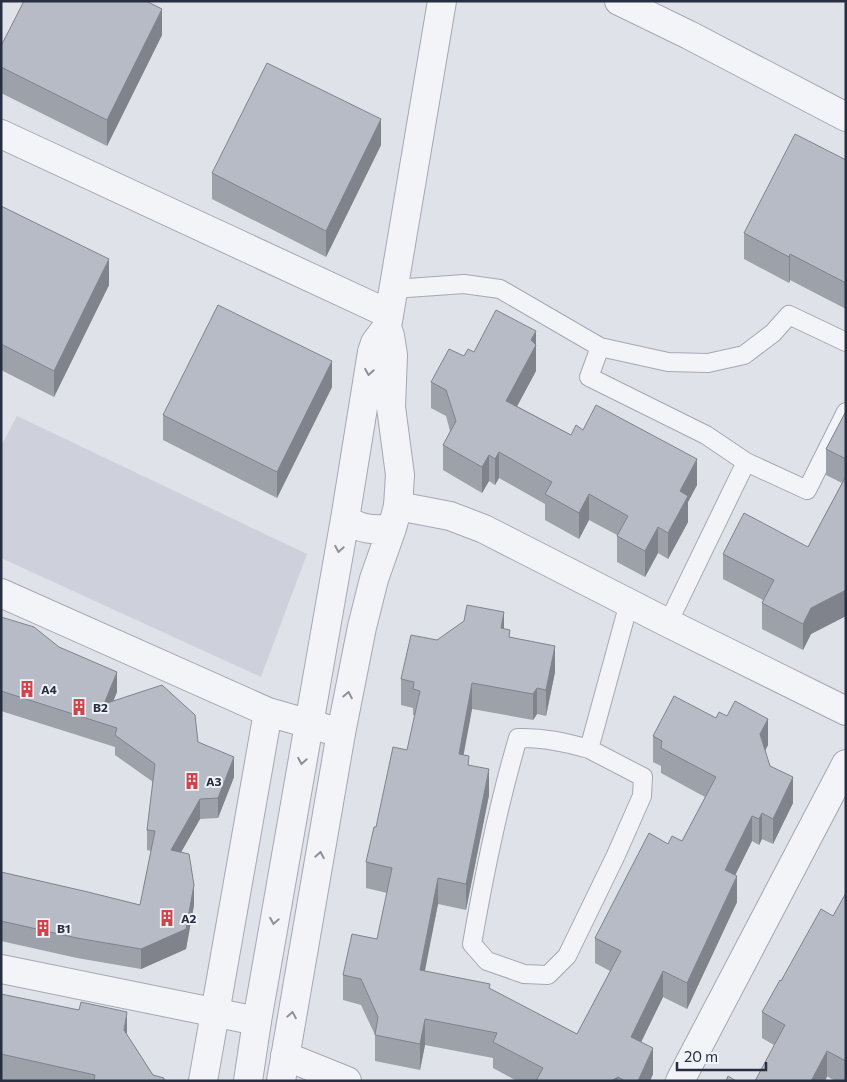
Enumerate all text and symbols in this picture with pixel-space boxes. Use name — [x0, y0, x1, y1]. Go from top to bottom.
one-way arrow — [364, 368, 375, 376]
one-way arrow — [335, 545, 345, 554]
building icon: A4 — [17, 679, 37, 699]
place label: A4 — [41, 682, 58, 696]
one-way arrow — [342, 691, 353, 700]
building icon: B2 — [69, 697, 89, 717]
place label: B2 — [93, 700, 108, 714]
one-way arrow — [297, 756, 307, 765]
building icon: A3 — [182, 771, 202, 791]
place label: A3 — [206, 774, 222, 788]
one-way arrow — [314, 851, 324, 860]
building icon: A2 — [157, 908, 177, 928]
place label: A2 — [181, 911, 197, 925]
one-way arrow — [269, 917, 280, 925]
building icon: B1 — [33, 918, 53, 938]
place label: B1 — [57, 921, 70, 935]
one-way arrow — [287, 1011, 297, 1020]
scale bar — [677, 1040, 766, 1072]
text: 20 m — [684, 1047, 718, 1065]

